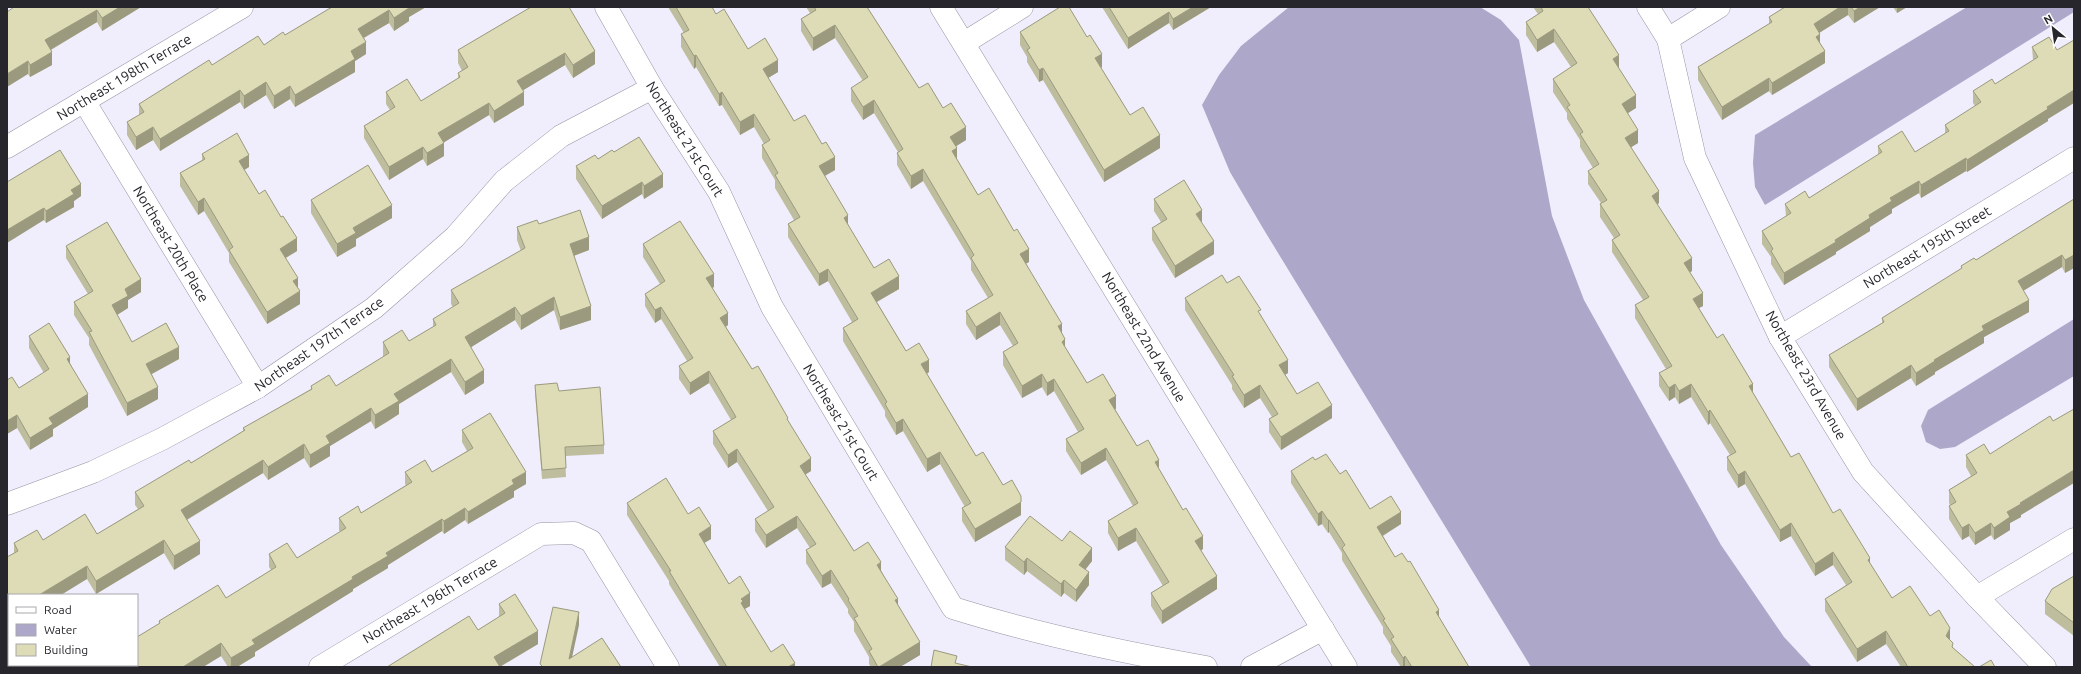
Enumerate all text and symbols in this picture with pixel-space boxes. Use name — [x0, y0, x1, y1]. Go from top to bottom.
north arrow — [2033, 8, 2073, 48]
text: N — [2042, 12, 2055, 26]
street label: Northeast 198th Terrace — [54, 31, 194, 123]
street label: Northeast 21st Court — [643, 78, 727, 200]
street label: Northeast 20th Place — [130, 183, 212, 305]
street label: Northeast 195th Street — [1860, 202, 1994, 292]
street label: Northeast 22nd Avenue — [1099, 269, 1189, 405]
street label: Northeast 197th Terrace — [251, 293, 387, 395]
street label: Northeast 23rd Avenue — [1762, 308, 1850, 442]
street label: Northeast 21st Court — [800, 361, 882, 483]
street label: Northeast 196th Terrace — [360, 554, 500, 646]
legend — [8, 594, 138, 666]
text: Road — [44, 603, 72, 616]
text: Water — [44, 623, 77, 636]
text: Building — [44, 643, 88, 656]

